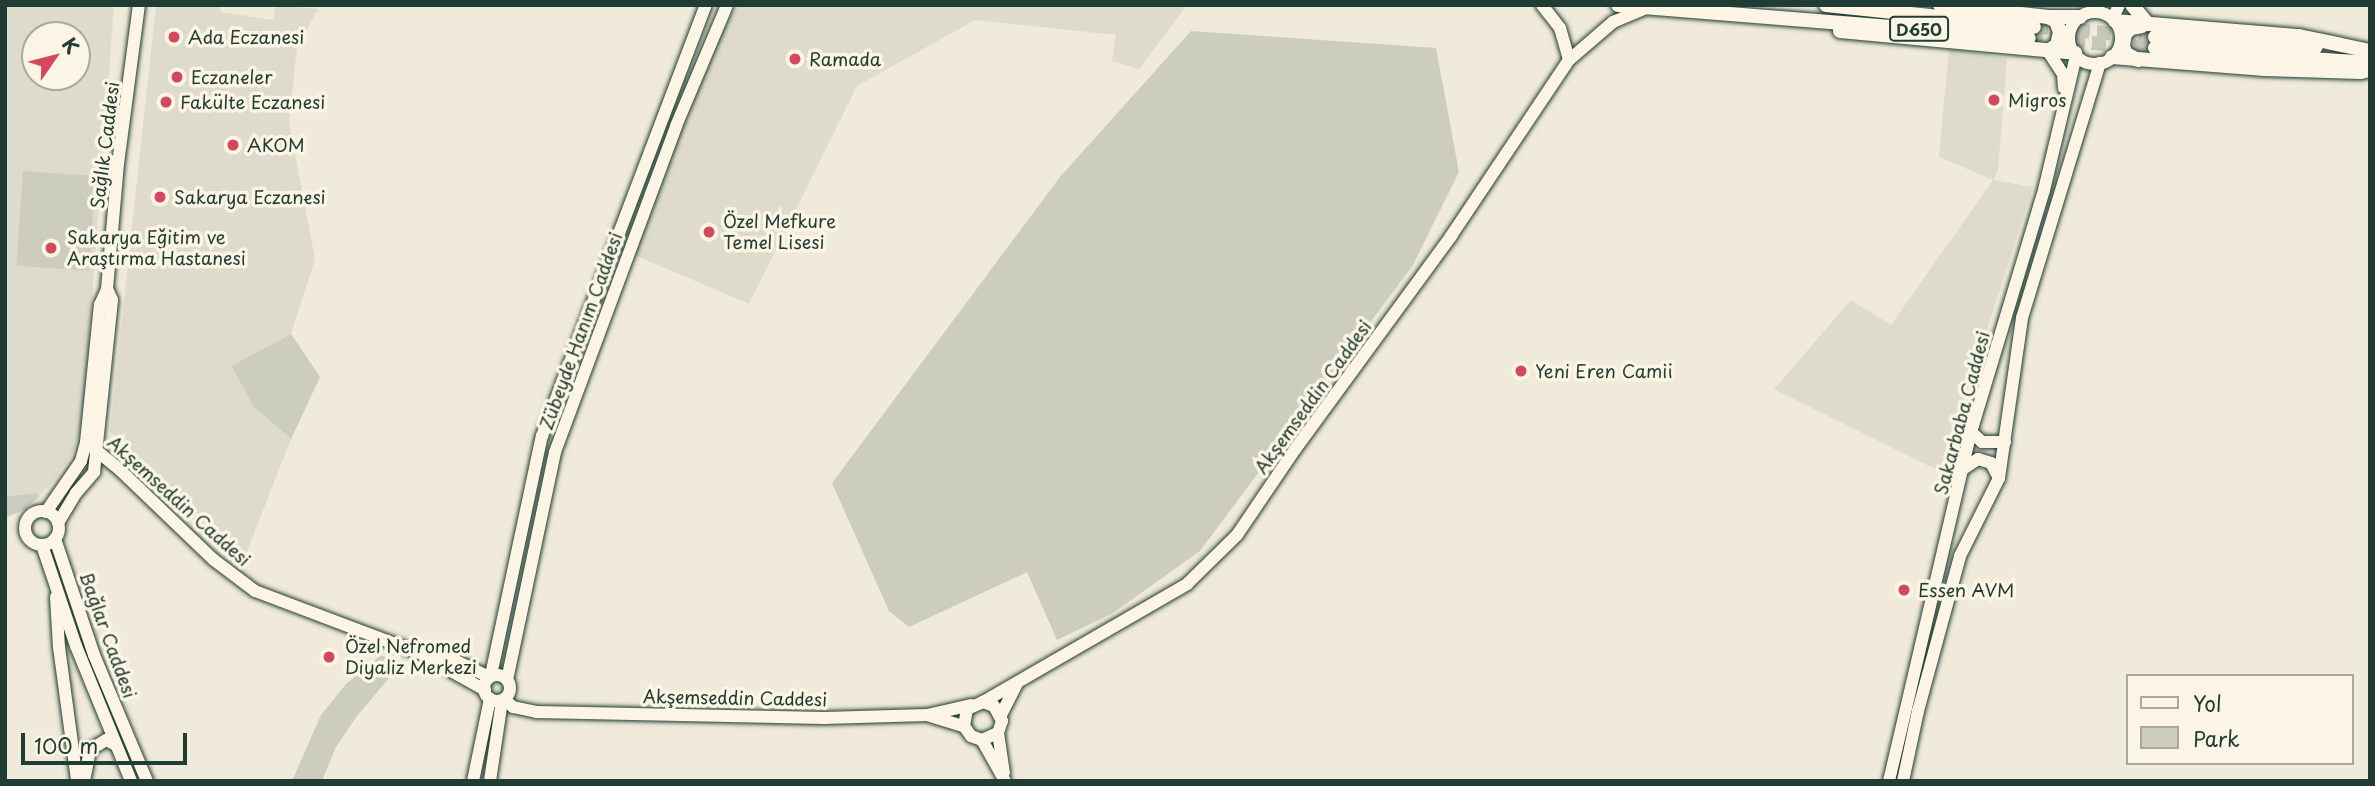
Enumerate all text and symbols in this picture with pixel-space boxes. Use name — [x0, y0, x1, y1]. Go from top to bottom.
road number: D650 — [1888, 17, 1951, 42]
north arrow — [21, 21, 91, 91]
place label: Ada Eczanesi — [188, 26, 302, 48]
marker: Ada Eczanesi — [166, 29, 182, 45]
text: K — [56, 31, 87, 59]
place label: Ramada — [809, 48, 881, 70]
marker: Ramada — [787, 51, 803, 67]
place label: Eczaneler — [191, 66, 273, 88]
marker: Eczaneler — [169, 69, 185, 85]
street label: Sağlık Caddesi — [86, 80, 124, 210]
place label: Migros — [2008, 89, 2066, 111]
place label: Fakülte Eczanesi — [180, 91, 324, 113]
marker: Migros — [1986, 92, 2002, 108]
marker: Fakülte Eczanesi — [158, 94, 174, 110]
place label: AKOM — [247, 134, 305, 156]
marker: AKOM — [225, 137, 241, 153]
place label: Sakarya Eczanesi — [174, 186, 326, 208]
marker: Sakarya Eczanesi — [152, 189, 168, 205]
place label: Özel Mefkure Temel Lisesi — [723, 211, 837, 254]
marker: Özel Mefkure Temel Lisesi — [701, 224, 717, 240]
place label: Sakarya Eğitim ve Araştırma Hastanesi — [67, 227, 249, 270]
street label: Zübeyde Hanım Caddesi — [535, 229, 627, 433]
marker: Sakarya Eğitim ve Araştırma Hastanesi — [41, 238, 61, 258]
street label: Akşemseddin Caddesi — [1250, 316, 1376, 478]
street label: Sakarbaba Caddesi — [1930, 329, 1994, 497]
place label: Yeni Eren Camii — [1535, 360, 1672, 382]
marker: Yeni Eren Camii — [1513, 363, 1529, 379]
street label: Akşemseddin Caddesi — [103, 431, 255, 571]
street label: Bağlar Caddesi — [75, 569, 141, 701]
place label: Essen AVM — [1918, 579, 2015, 601]
marker: Essen AVM — [1896, 582, 1912, 598]
place label: Özel Nefromed Diyaliz Merkezi — [345, 636, 478, 678]
marker: Özel Nefromed Diyaliz Merkezi — [319, 647, 339, 667]
legend — [2126, 674, 2354, 765]
street label: Akşemseddin Caddesi — [642, 686, 828, 710]
text: Yol — [2193, 687, 2222, 719]
scale bar — [24, 720, 191, 764]
text: Park — [2193, 722, 2240, 754]
text: 100 m — [34, 729, 98, 761]

